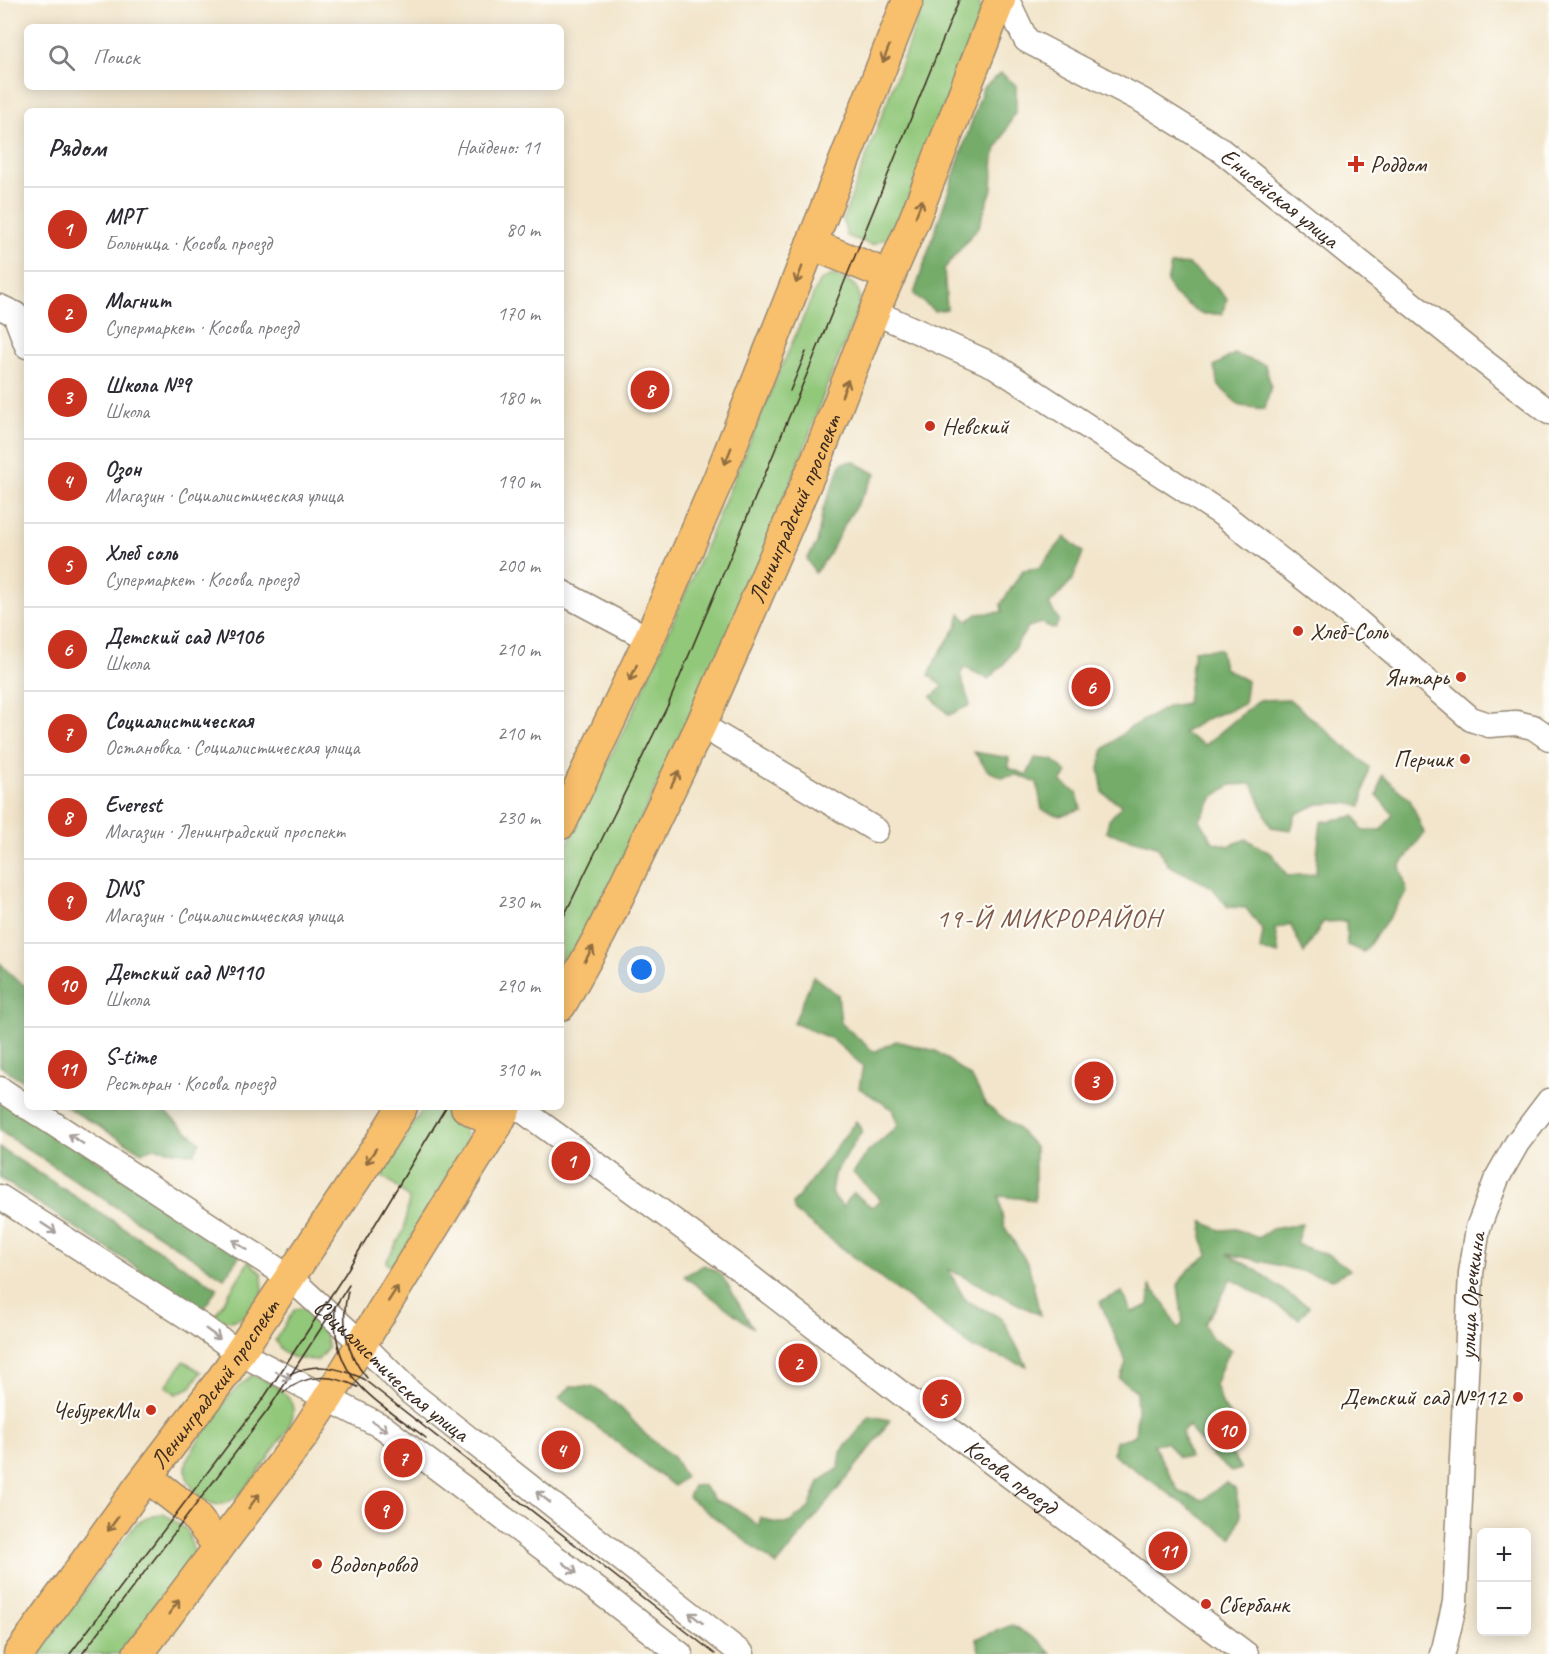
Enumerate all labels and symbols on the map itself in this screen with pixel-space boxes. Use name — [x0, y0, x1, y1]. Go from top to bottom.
one-way arrow — [880, 45, 891, 63]
street label: Енисейская улица — [1214, 141, 1346, 255]
place label: Роддом — [1370, 149, 1427, 179]
marker: Роддом — [1347, 155, 1365, 173]
one-way arrow — [914, 199, 925, 218]
one-way arrow — [793, 265, 804, 284]
pin: 8 — [630, 368, 670, 412]
one-way arrow — [840, 379, 851, 398]
street label: Ленинградский проспект — [741, 409, 848, 608]
place label: Невский — [942, 411, 1010, 441]
marker: Невский — [923, 419, 937, 433]
one-way arrow — [721, 446, 732, 465]
place label: Хлеб-Соль — [1310, 616, 1389, 646]
marker: Хлеб-Соль — [1291, 624, 1305, 638]
place label: Янтарь — [1384, 662, 1450, 692]
one-way arrow — [626, 664, 638, 682]
pin: 6 — [1072, 664, 1110, 710]
marker: Янтарь — [1454, 670, 1468, 684]
place label: Перчик — [1393, 744, 1455, 774]
marker: Перчик — [1458, 752, 1472, 766]
one-way arrow — [670, 770, 682, 788]
district label: 19-Й МИКРОРАЙОН — [936, 901, 1165, 935]
one-way arrow — [583, 946, 595, 963]
your location — [627, 955, 656, 984]
pin: 3 — [1074, 1058, 1114, 1104]
one-way arrow — [68, 1132, 85, 1144]
pin: 1 — [552, 1138, 590, 1184]
one-way arrow — [364, 1148, 377, 1165]
one-way arrow — [40, 1223, 57, 1235]
street label: улица Оречкина — [1452, 1228, 1492, 1363]
one-way arrow — [232, 1239, 248, 1251]
one-way arrow — [387, 1286, 399, 1303]
street label: Ленинградский проспект — [143, 1292, 287, 1475]
street label: Социалистическая улица — [307, 1292, 476, 1449]
one-way arrow — [204, 1328, 220, 1340]
pin: 2 — [778, 1340, 818, 1386]
one-way arrow — [274, 1370, 292, 1382]
pin: 5 — [922, 1376, 962, 1422]
place label: Детский сад №112 — [1340, 1382, 1508, 1412]
marker: Детский сад №112 — [1511, 1390, 1525, 1404]
place label: ЧебурекМи — [52, 1395, 141, 1425]
marker: ЧебурекМи — [144, 1403, 158, 1417]
pin: 10 — [1208, 1408, 1246, 1452]
one-way arrow — [371, 1421, 388, 1433]
pin: 4 — [542, 1428, 580, 1472]
street label: Косова проезд — [958, 1432, 1066, 1523]
pin: 7 — [384, 1436, 422, 1480]
pin: 9 — [364, 1488, 404, 1532]
one-way arrow — [535, 1491, 551, 1504]
one-way arrow — [248, 1493, 261, 1509]
one-way arrow — [106, 1516, 119, 1532]
pin: 11 — [1148, 1528, 1188, 1574]
place label: Водопровод — [329, 1549, 418, 1579]
marker: Водопровод — [310, 1557, 324, 1571]
one-way arrow — [561, 1562, 577, 1575]
place label: Сбербанк — [1218, 1589, 1291, 1619]
marker: Сбербанк — [1199, 1597, 1213, 1611]
one-way arrow — [167, 1600, 180, 1616]
one-way arrow — [688, 1611, 704, 1624]

